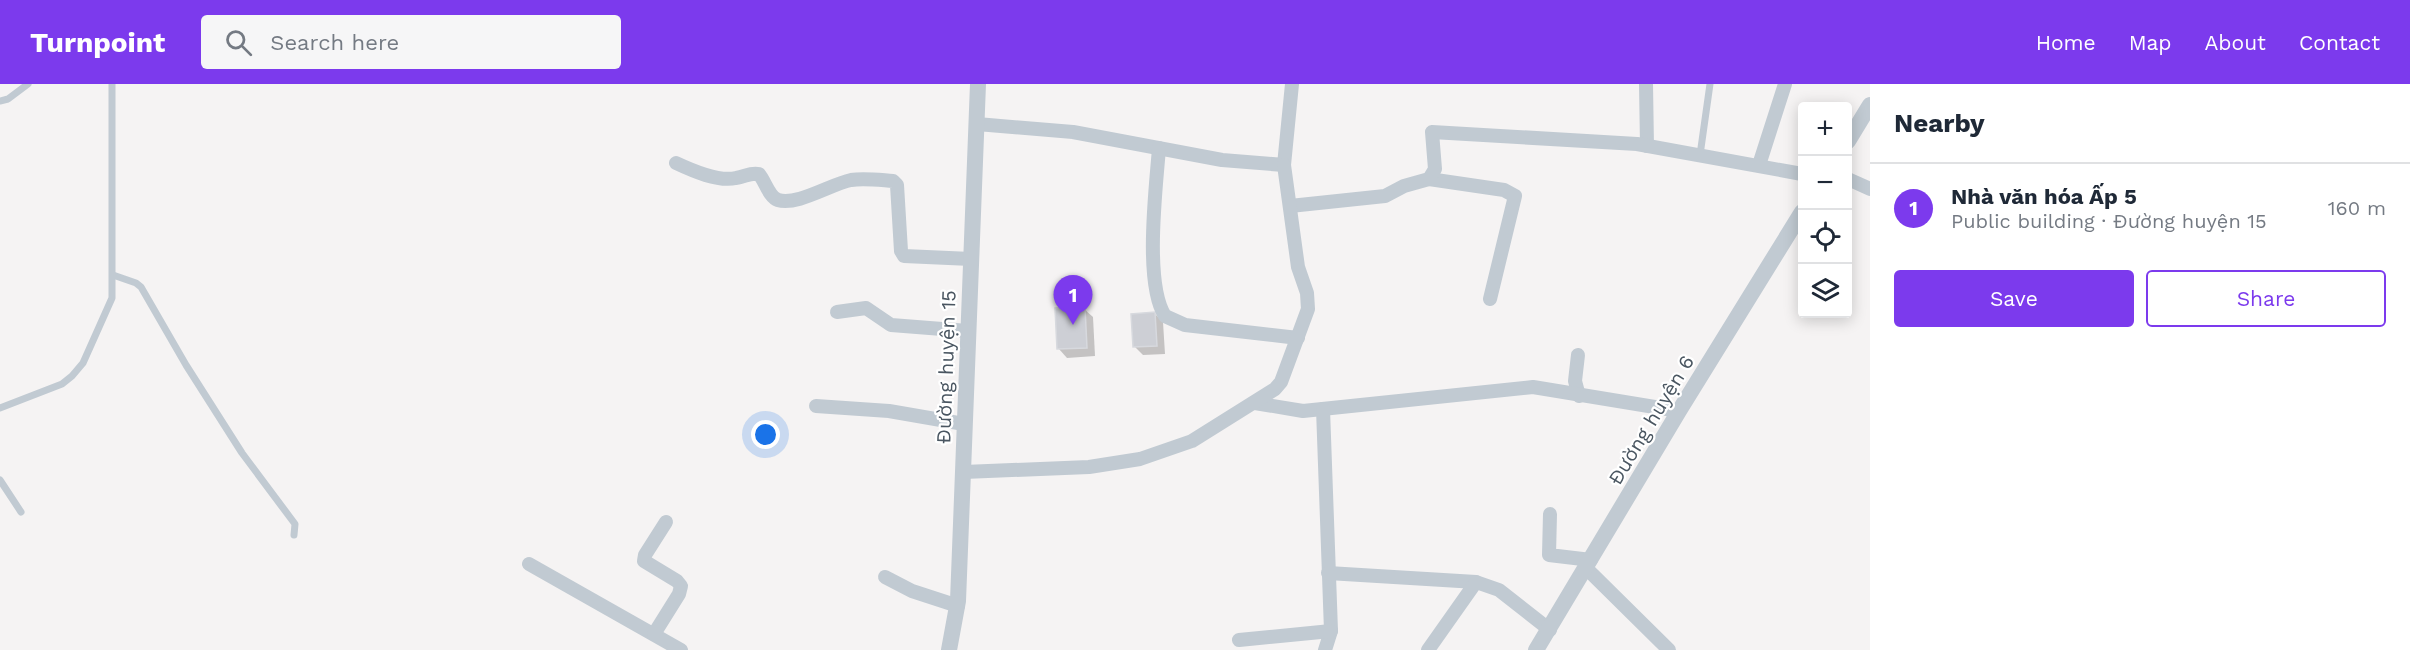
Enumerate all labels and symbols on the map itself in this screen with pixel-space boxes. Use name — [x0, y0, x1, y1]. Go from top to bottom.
pin: 1 — [1054, 276, 1092, 325]
street label: Đường huyện 15 — [931, 290, 961, 444]
street label: Đường huyện 6 — [1603, 351, 1699, 489]
your location — [751, 420, 780, 449]

